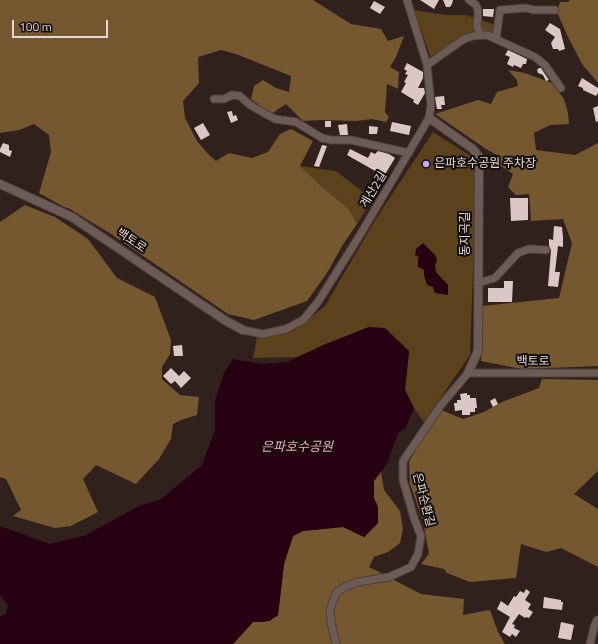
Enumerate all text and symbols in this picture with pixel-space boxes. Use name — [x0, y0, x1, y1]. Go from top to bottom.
scale bar — [14, 12, 110, 38]
text: 100 m — [19, 17, 52, 36]
place label: 은파호수공원 주차장 — [434, 157, 536, 171]
marker: 은파호수공원 주차장 — [421, 159, 431, 169]
street label: 계산2길 — [358, 169, 390, 211]
street label: 동지곡길 — [459, 212, 473, 256]
street label: 백토로 — [113, 226, 149, 256]
street label: 백토로 — [516, 355, 550, 369]
water label: 은파호수공원 — [261, 440, 333, 456]
street label: 은파순환길 — [409, 471, 437, 529]

